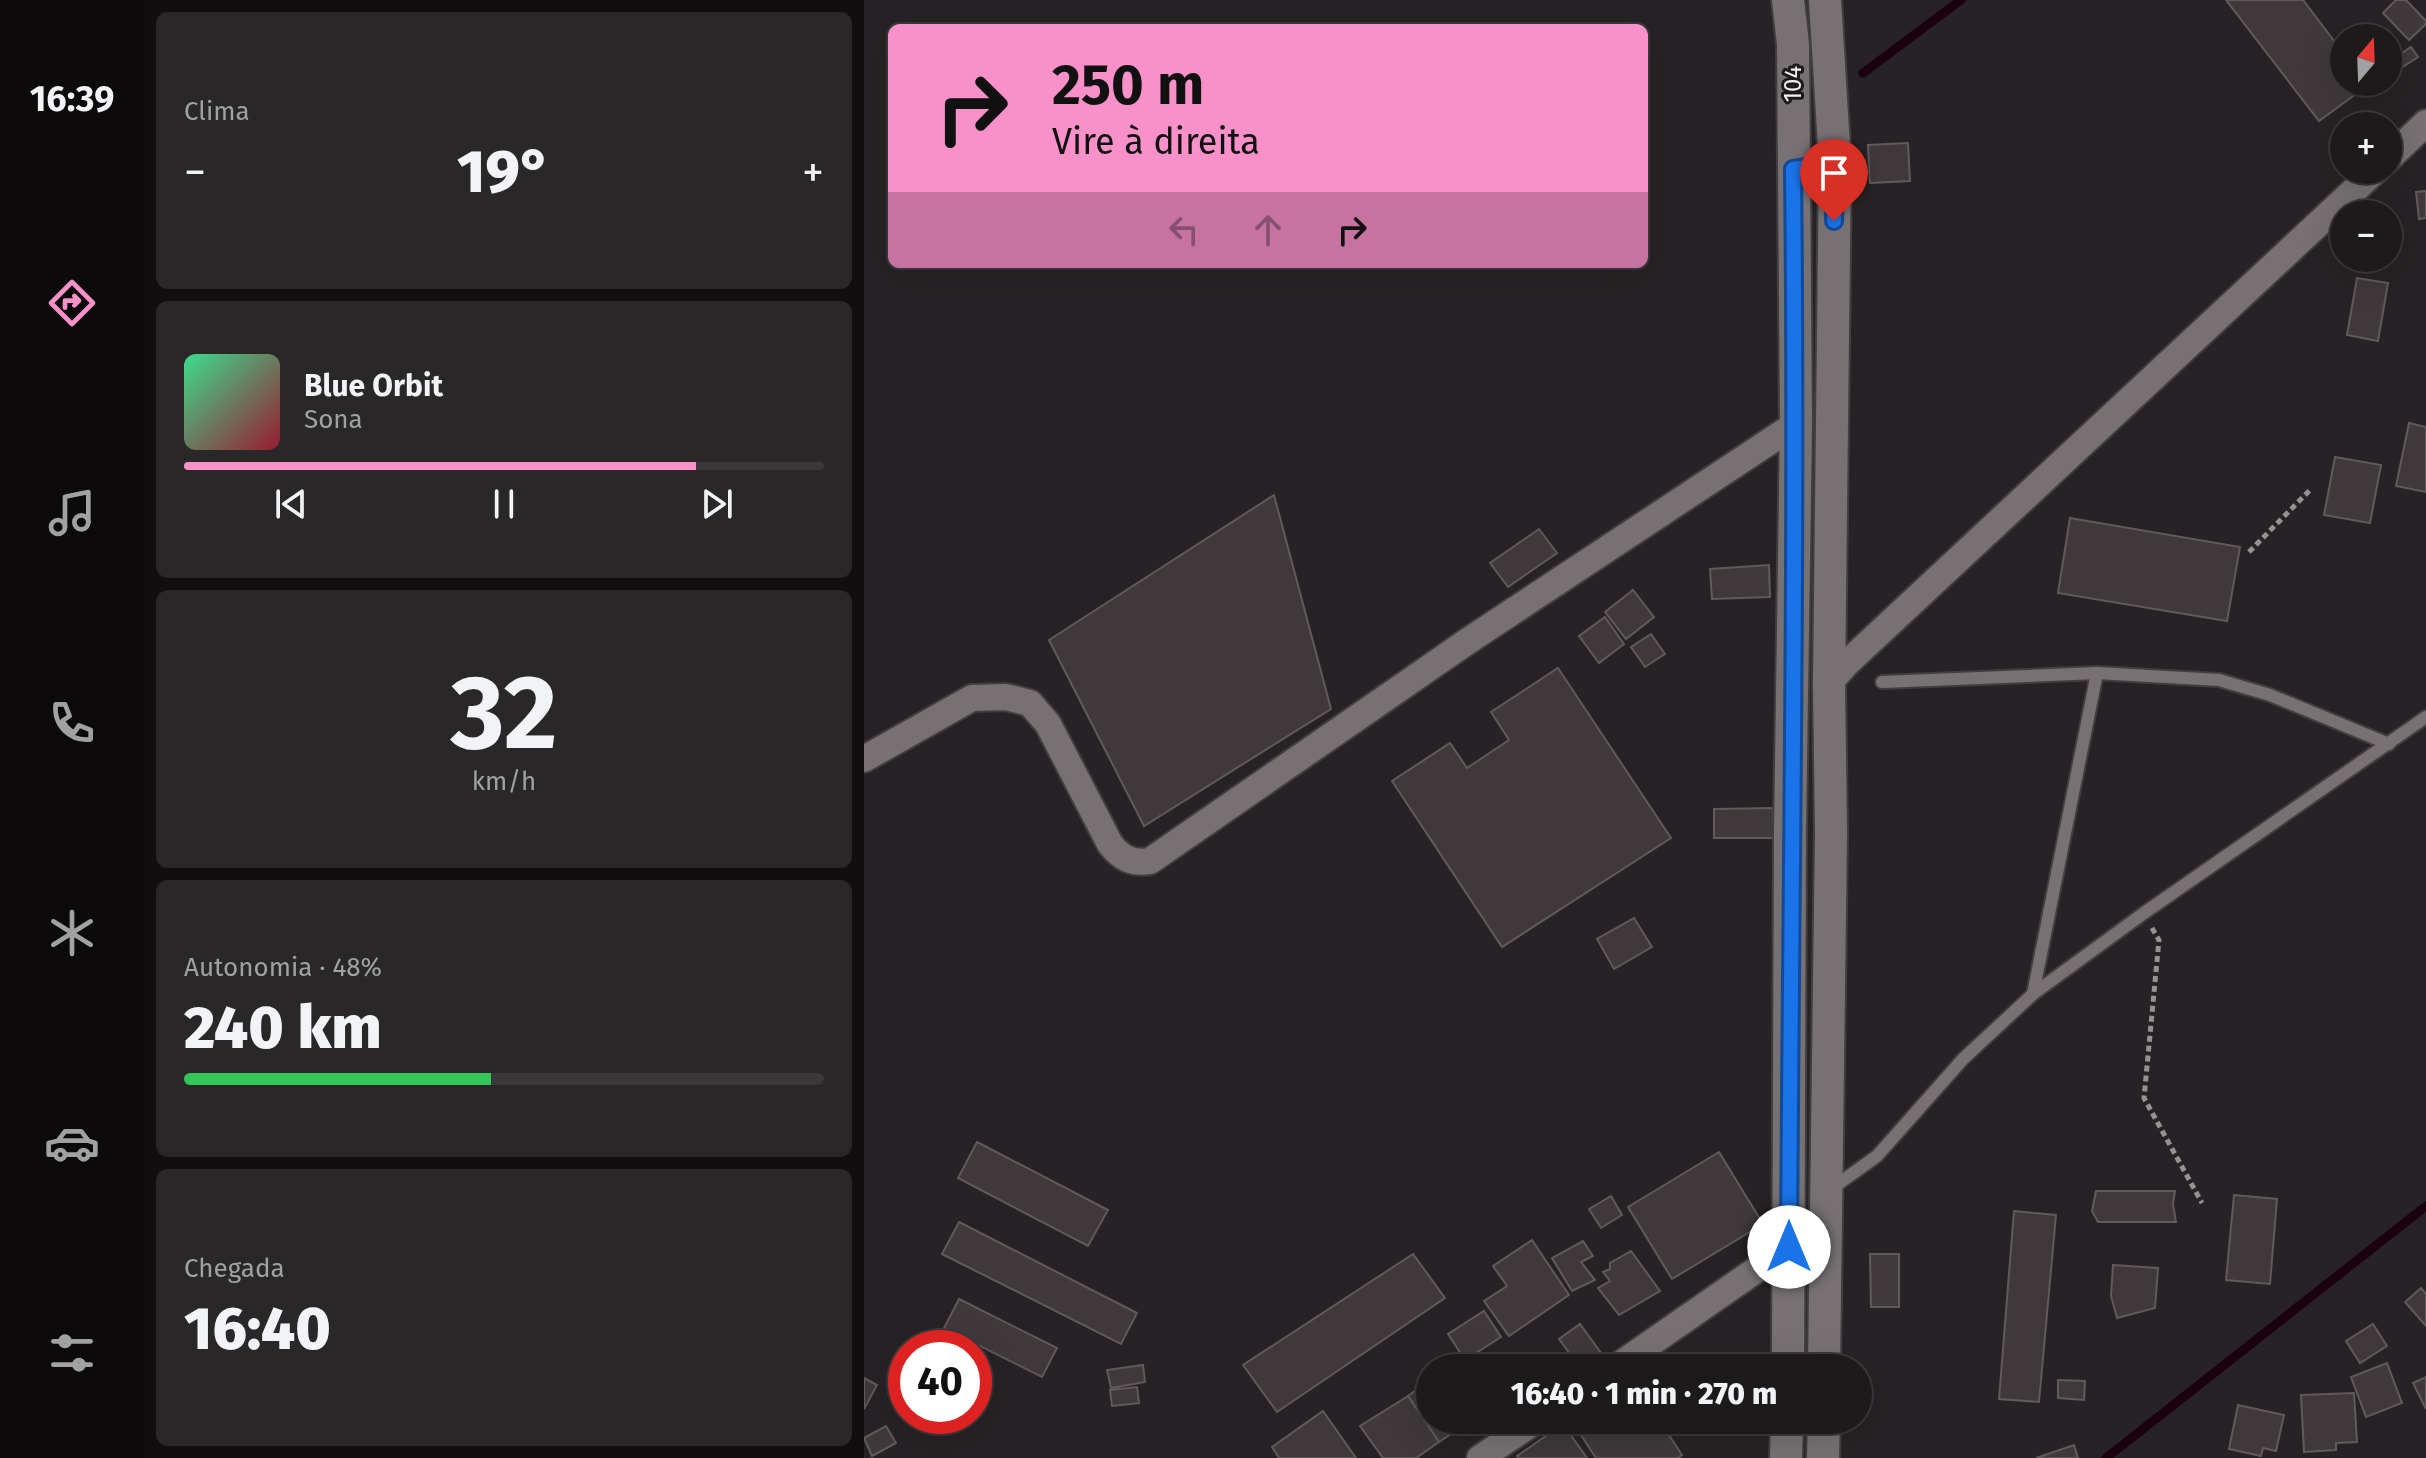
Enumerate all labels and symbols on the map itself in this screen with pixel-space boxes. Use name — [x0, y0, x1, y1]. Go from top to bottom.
north arrow — [2330, 24, 2402, 96]
street label: 104 — [1779, 65, 1807, 102]
pin — [1800, 139, 1868, 221]
position arrow — [1747, 1205, 1831, 1289]
speed limit sign: 40 — [888, 1330, 992, 1434]

